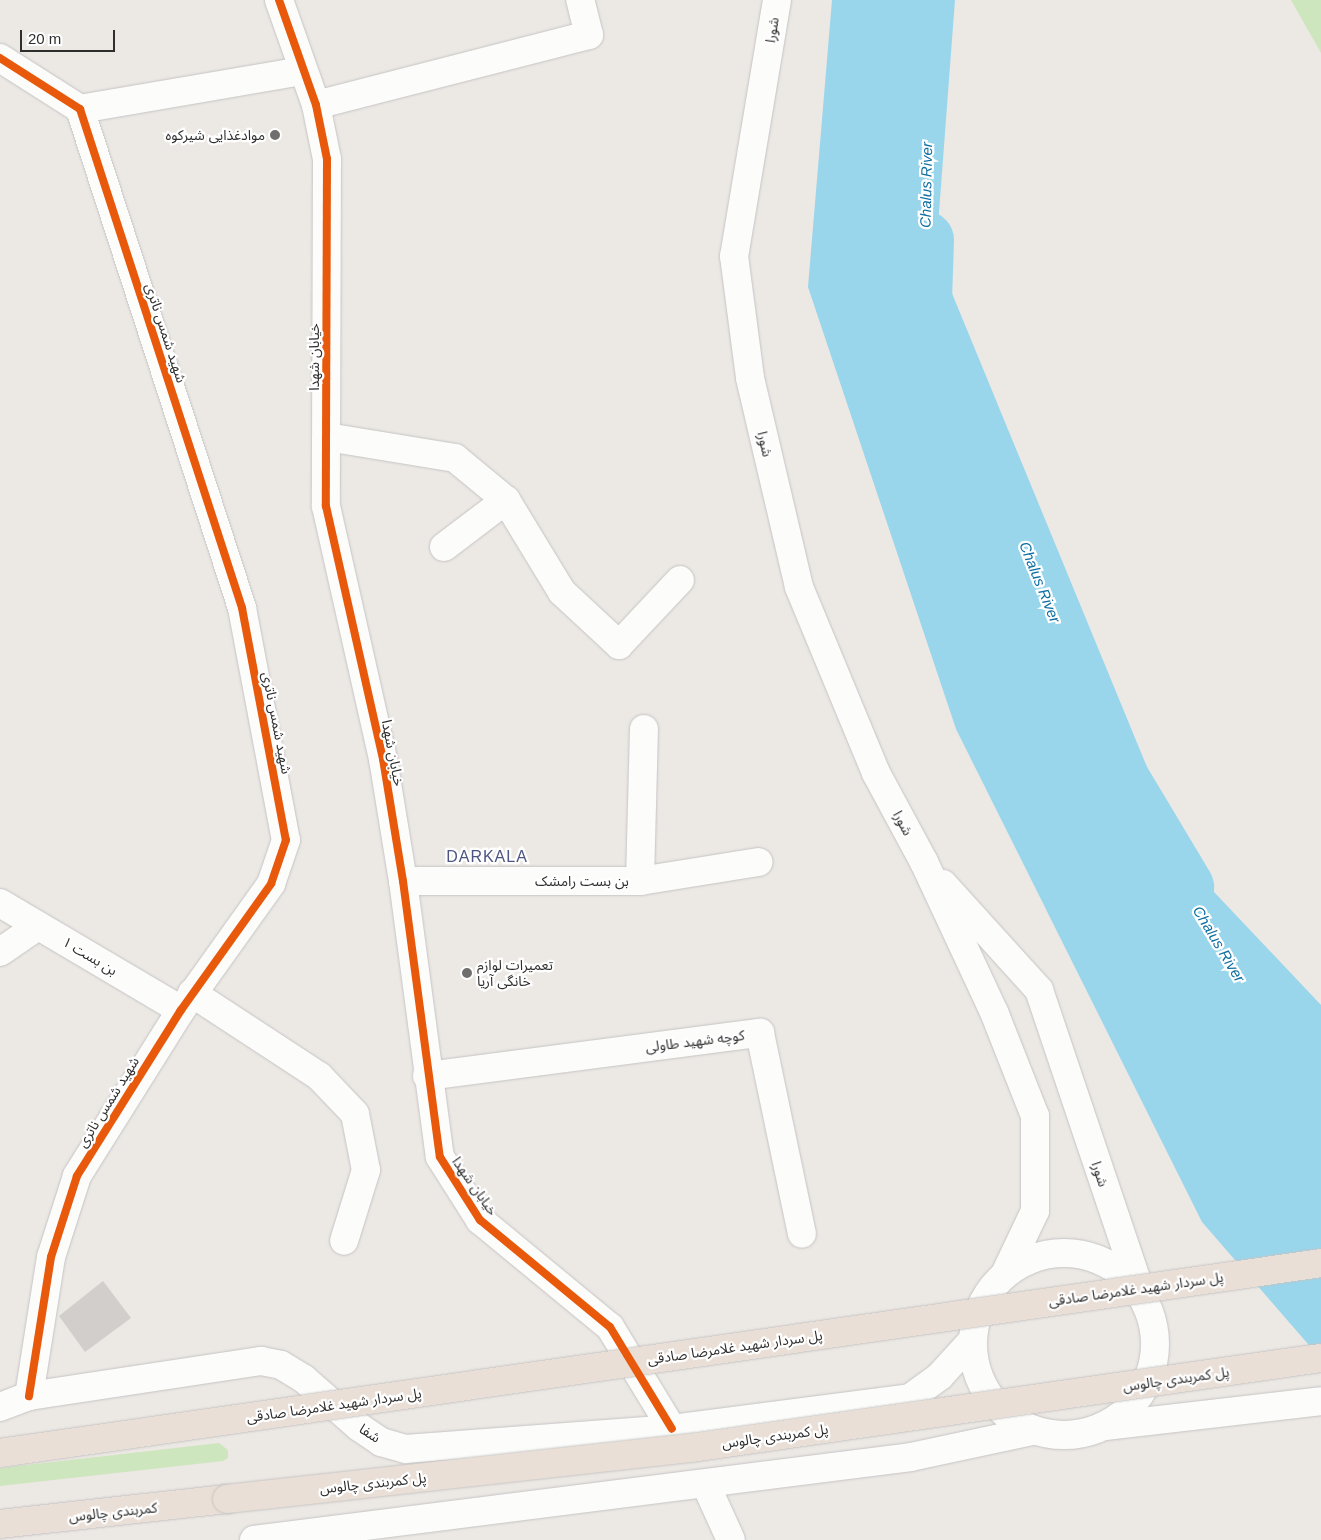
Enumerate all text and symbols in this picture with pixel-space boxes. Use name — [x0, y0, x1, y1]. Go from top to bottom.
street label: شورا — [762, 16, 782, 44]
scale bar — [22, 20, 118, 52]
text: 20 m — [28, 30, 61, 47]
place label: موادغذایی شیرکوه — [166, 127, 265, 143]
marker: موادغذایی شیرکوه — [269, 129, 281, 141]
water label: Chalus River — [916, 142, 936, 228]
street label: شهید شمس ناتری — [142, 281, 190, 385]
street label: خیابان شهدا — [306, 323, 322, 391]
street label: شورا — [754, 430, 776, 458]
water label: Chalus River — [1016, 539, 1064, 625]
street label: شهید شمس ناتری — [259, 671, 295, 775]
street label: خیابان شهدا — [378, 718, 408, 788]
street label: شورا — [890, 808, 916, 838]
district label: DARKALA — [445, 847, 529, 867]
street label: بن بست رامشک — [535, 873, 629, 889]
water label: Chalus River — [1189, 903, 1249, 985]
street label: بن بست ۱ — [60, 933, 120, 979]
place label: تعمیرات لوازم خانگی آریا — [477, 957, 553, 990]
marker: تعمیرات لوازم خانگی آریا — [461, 967, 473, 979]
street label: کوچه شهید طاولی — [644, 1027, 746, 1055]
street label: شهید شمس ناتری — [73, 1054, 143, 1150]
street label: خیابان شهدا — [449, 1153, 501, 1219]
street label: شورا — [1088, 1159, 1112, 1189]
street label: پل سردار شهید غلامرضا صادقی — [1047, 1268, 1225, 1310]
street label: پل سردار شهید غلامرضا صادقی — [646, 1326, 824, 1368]
street label: پل کمربندی چالوس — [1122, 1363, 1230, 1395]
street label: پل سردار شهید غلامرضا صادقی — [245, 1384, 423, 1426]
street label: شفا — [356, 1420, 384, 1446]
street label: پل کمربندی چالوس — [721, 1420, 829, 1452]
street label: پل کمربندی چالوس — [319, 1469, 427, 1497]
street label: کمربندی چالوس — [68, 1499, 158, 1525]

